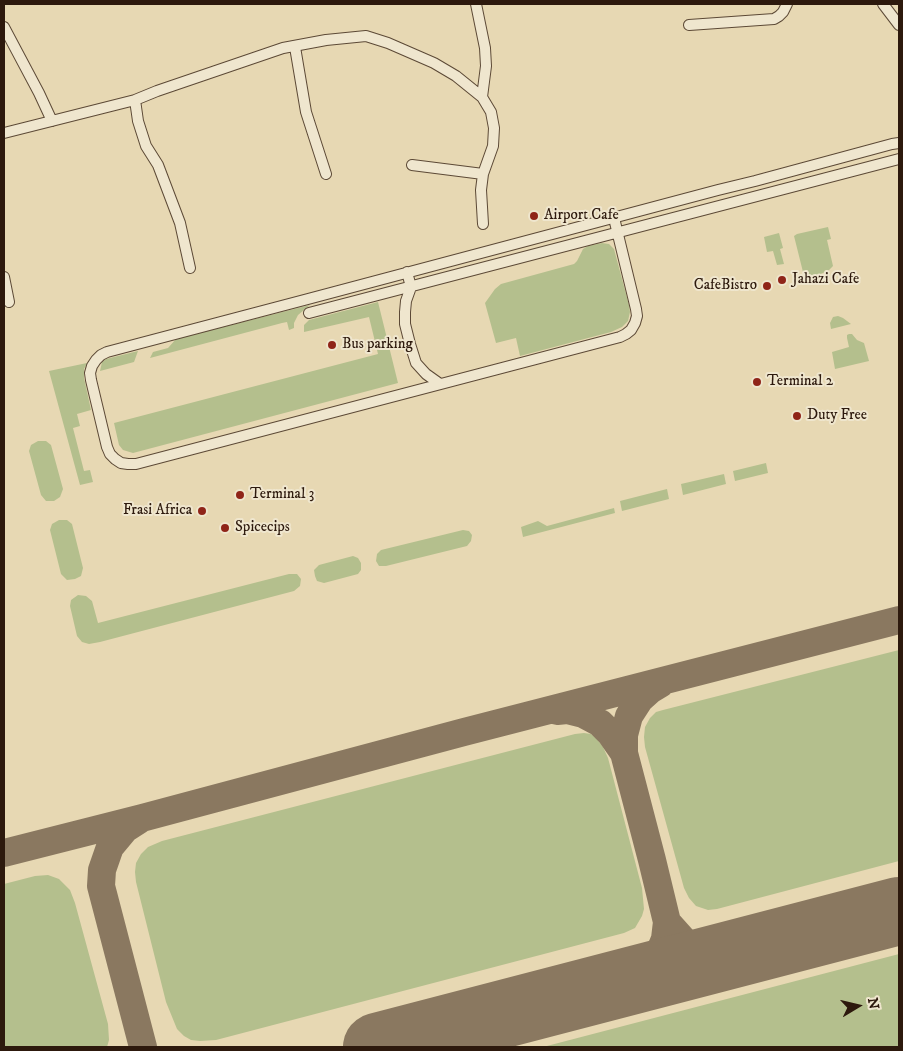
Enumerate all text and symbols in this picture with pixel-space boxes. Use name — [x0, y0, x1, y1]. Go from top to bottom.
place label: Airport Cafe — [544, 207, 619, 225]
marker: Airport Cafe — [528, 210, 540, 222]
place label: Jahazi Cafe — [792, 271, 859, 289]
marker: Jahazi Cafe — [776, 274, 788, 286]
place label: CafeBistro — [694, 277, 757, 295]
marker: CafeBistro — [761, 280, 773, 292]
place label: Bus parking — [342, 336, 413, 354]
marker: Bus parking — [326, 339, 338, 351]
place label: Terminal 2 — [767, 373, 833, 391]
marker: Terminal 2 — [751, 376, 763, 388]
place label: Duty Free — [807, 407, 867, 425]
marker: Duty Free — [791, 410, 803, 422]
place label: Terminal 3 — [250, 486, 314, 504]
marker: Terminal 3 — [234, 489, 246, 501]
place label: Frasi Africa — [123, 502, 192, 520]
marker: Frasi Africa — [196, 505, 208, 517]
place label: Spicecips — [235, 519, 290, 537]
marker: Spicecips — [219, 522, 231, 534]
north arrow — [833, 981, 883, 1031]
text: N — [863, 997, 883, 1011]

